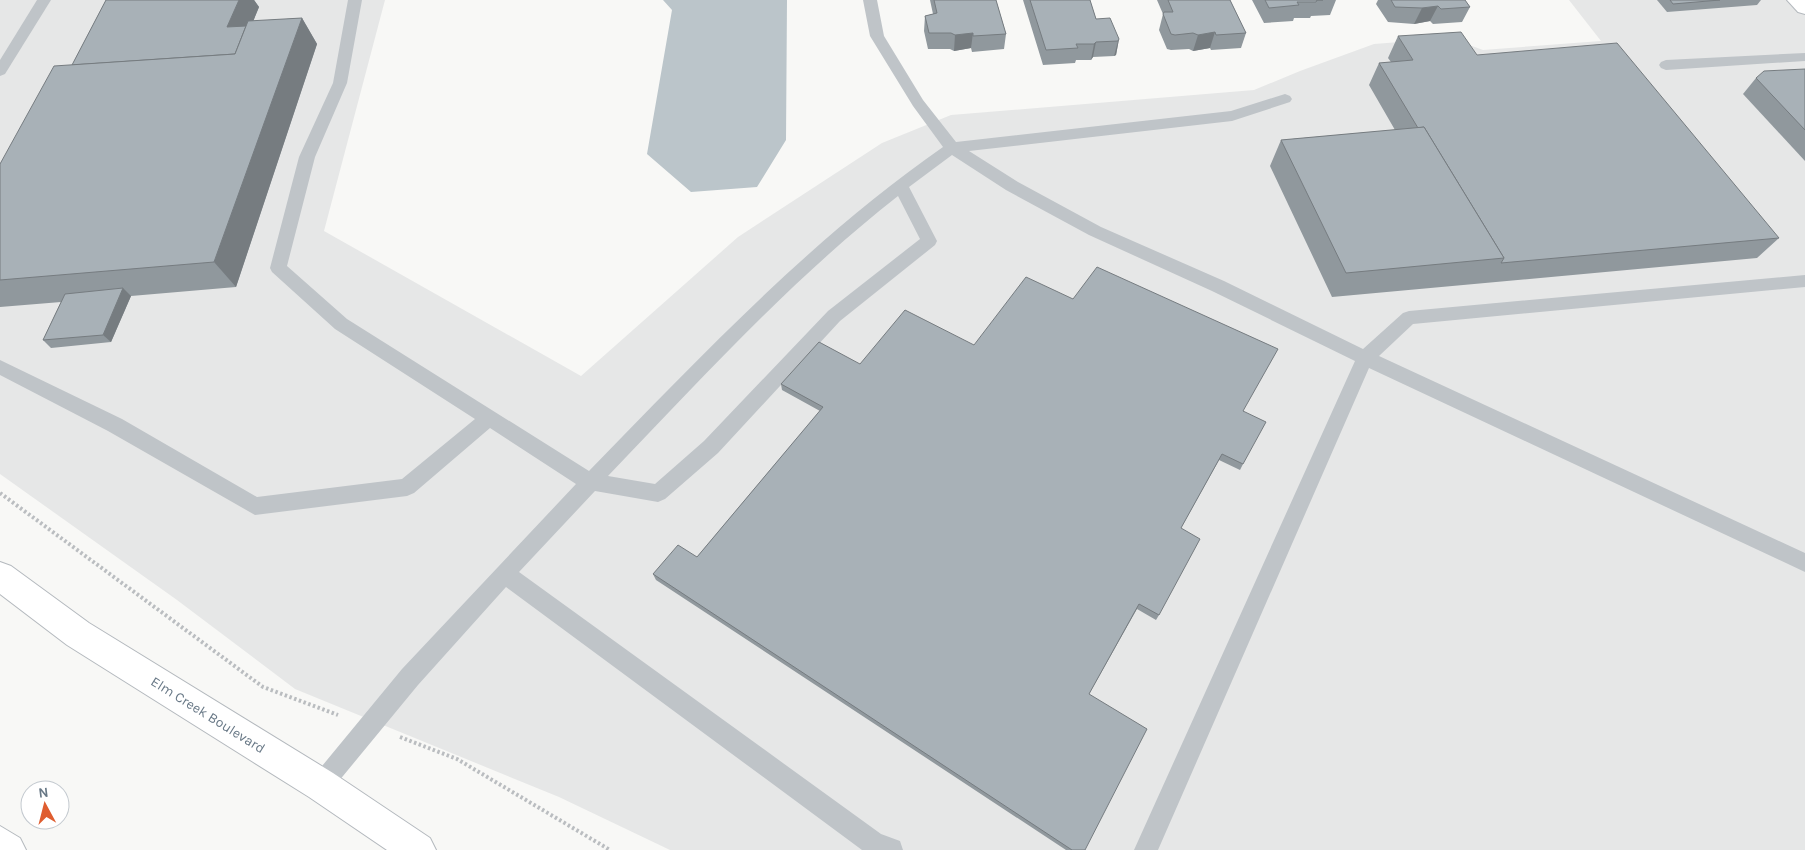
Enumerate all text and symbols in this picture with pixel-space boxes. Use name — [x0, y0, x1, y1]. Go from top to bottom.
street label: Elm Creek Boulevard — [148, 673, 268, 757]
north arrow — [20, 780, 70, 830]
text: N — [37, 784, 49, 802]

